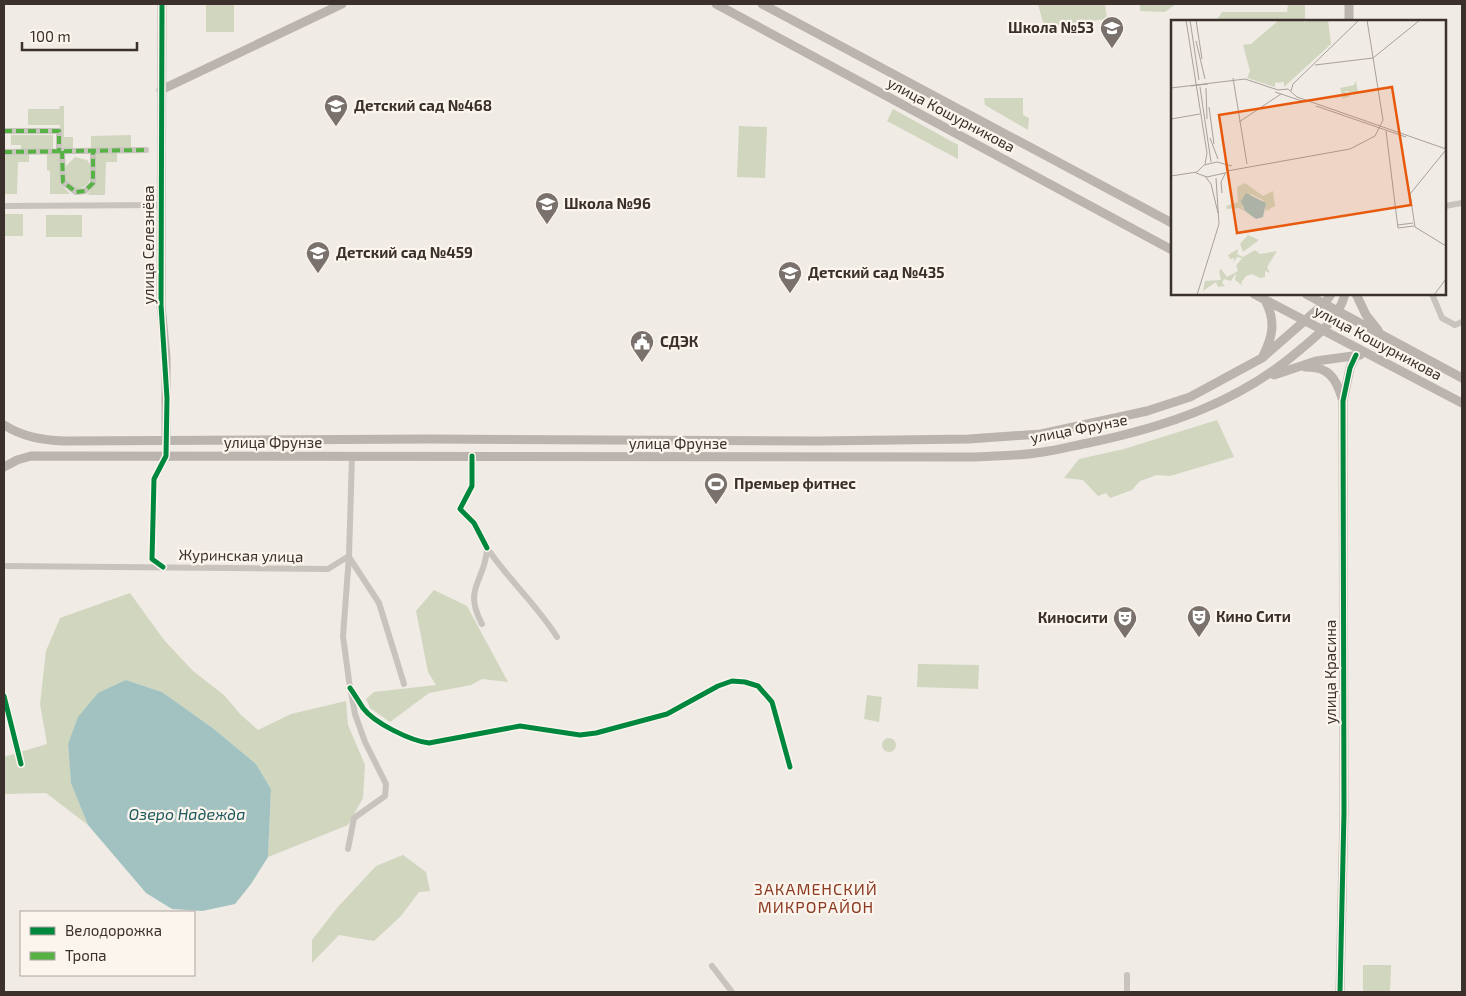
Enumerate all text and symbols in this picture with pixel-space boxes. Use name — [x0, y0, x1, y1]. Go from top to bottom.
school or university icon: Школа №53 — [1099, 15, 1125, 49]
place label: Школа №53 — [1008, 18, 1094, 36]
scale bar — [22, 20, 138, 52]
inset map — [1171, 20, 1446, 295]
text: 100 m — [30, 27, 71, 45]
street label: улица Кошурникова — [884, 73, 1018, 156]
school or university icon: Детский сад №468 — [323, 93, 349, 127]
place label: Детский сад №468 — [354, 96, 492, 114]
street label: улица Селезнёва — [139, 185, 158, 305]
school or university icon: Школа №96 — [534, 191, 560, 225]
place label: Школа №96 — [564, 194, 651, 212]
school or university icon: Детский сад №459 — [305, 240, 331, 274]
place label: Детский сад №459 — [336, 243, 473, 261]
school or university icon: Детский сад №435 — [777, 260, 803, 294]
place label: Детский сад №435 — [808, 263, 945, 281]
street label: улица Кошурникова — [1311, 301, 1445, 384]
public building icon: СДЭК — [629, 329, 655, 363]
place label: СДЭК — [660, 332, 699, 350]
street label: улица Фрунзе — [1029, 410, 1129, 447]
street label: улица Фрунзе — [224, 433, 322, 452]
street label: улица Фрунзе — [629, 434, 727, 453]
sports icon: Премьер фитнес — [703, 471, 729, 505]
place label: Премьер фитнес — [734, 474, 856, 492]
street label: Журинская улица — [178, 545, 304, 566]
theatre icon: Кино Сити — [1186, 604, 1212, 638]
theatre icon: Киносити — [1112, 605, 1138, 639]
place label: Кино Сити — [1216, 607, 1291, 625]
place label: Киносити — [1038, 608, 1108, 626]
street label: улица Красина — [1321, 620, 1340, 724]
water label: Озеро Надежда — [129, 804, 245, 823]
district label: ЗАКАМЕНСКИЙ МИКРОРАЙОН — [754, 879, 878, 916]
legend — [20, 911, 195, 976]
text: Велодорожка — [65, 921, 162, 939]
text: Тропа — [65, 946, 107, 964]

